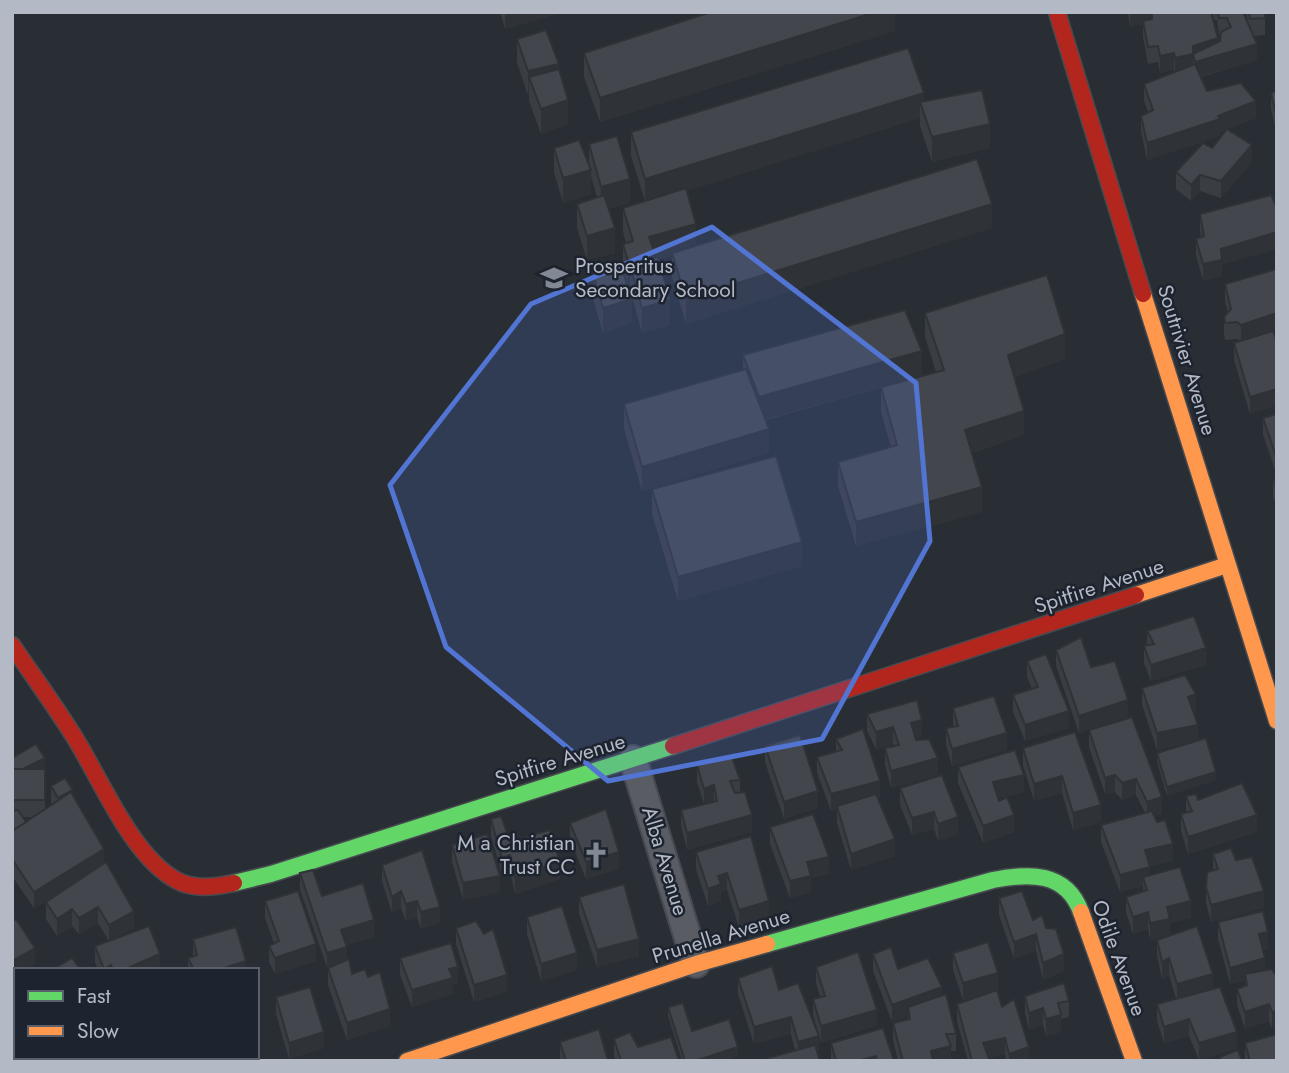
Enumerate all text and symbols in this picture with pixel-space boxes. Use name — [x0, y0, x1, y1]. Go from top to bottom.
place label: Prosperitus Secondary School — [575, 251, 736, 305]
school or university icon: Prosperitus Secondary School — [539, 263, 569, 293]
street label: Soutrivier Avenue — [1150, 281, 1224, 439]
street label: Spitfire Avenue — [1030, 551, 1168, 621]
street label: Spitfire Avenue — [491, 726, 629, 794]
street label: Alba Avenue — [634, 803, 696, 919]
place label: M a Christian Trust CC — [457, 828, 575, 882]
church icon: M a Christian Trust CC — [581, 840, 611, 870]
street label: Odile Avenue — [1084, 896, 1154, 1020]
street label: Prunella Avenue — [648, 901, 794, 971]
legend — [14, 968, 259, 1059]
text: Fast — [77, 981, 110, 1011]
text: Slow — [77, 1016, 119, 1046]

